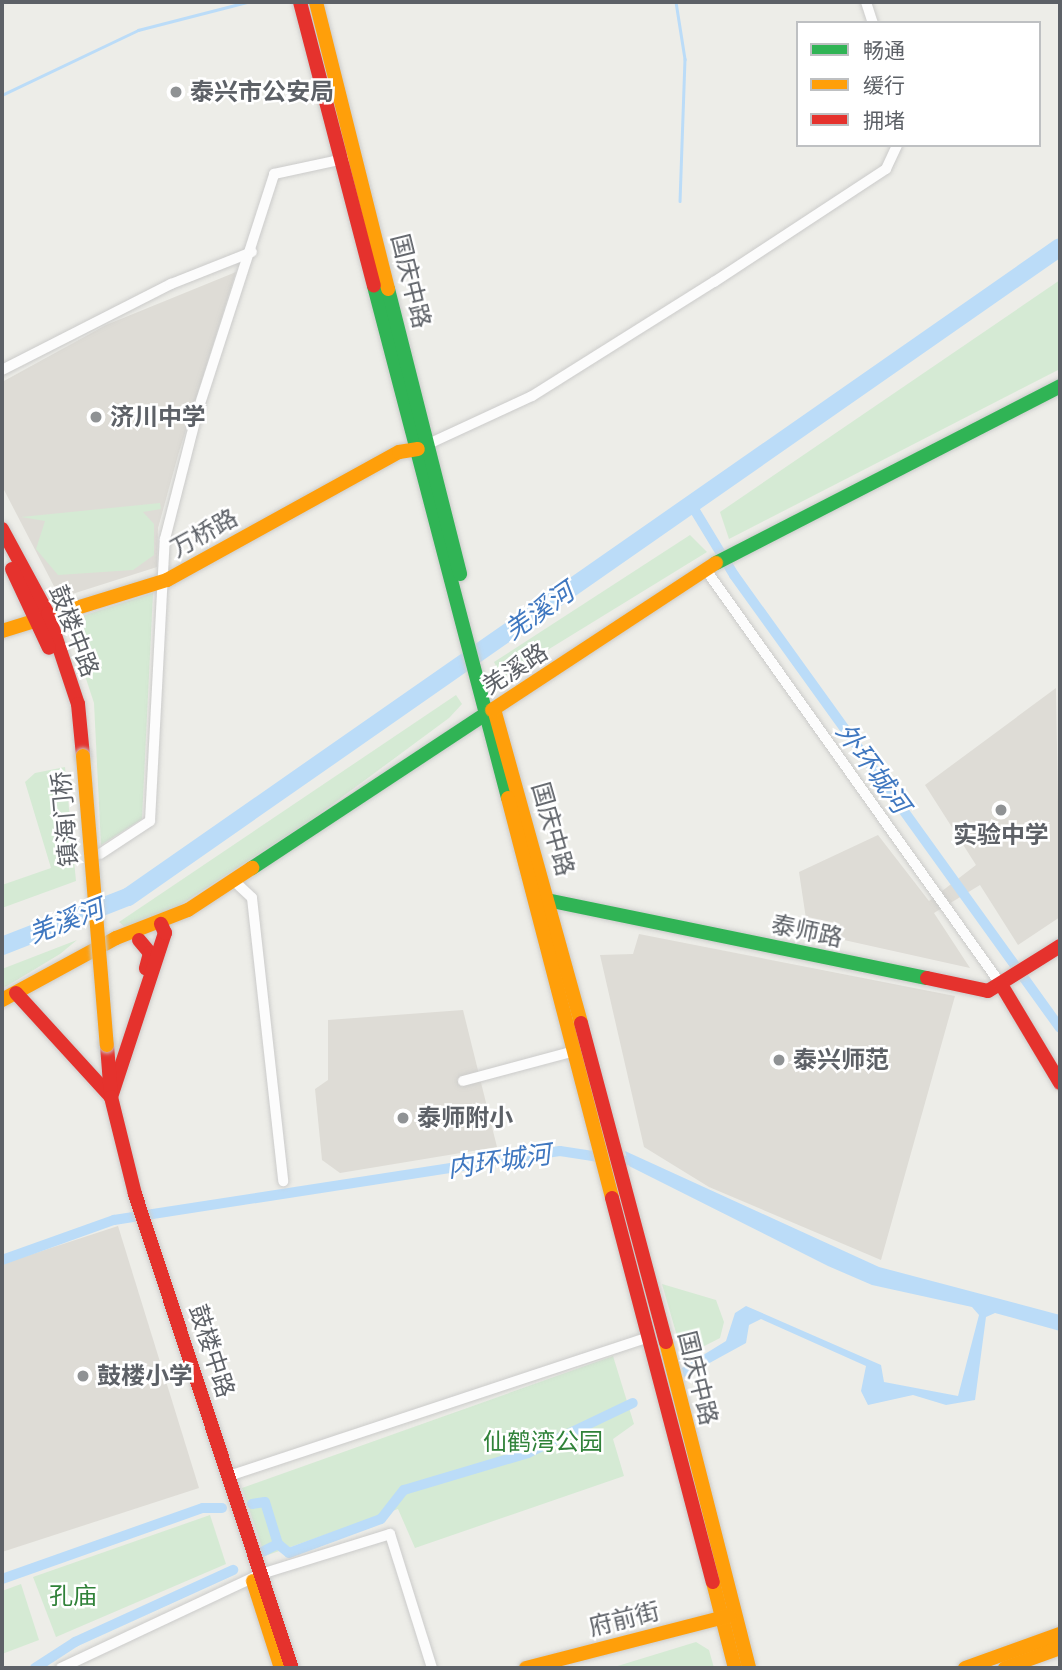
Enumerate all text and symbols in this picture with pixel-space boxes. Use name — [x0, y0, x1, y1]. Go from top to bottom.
legend — [796, 21, 1041, 147]
text: 畅通 — [863, 36, 905, 65]
text: 缓行 — [863, 71, 905, 100]
place label: 泰兴市公安局 — [190, 78, 334, 106]
marker: 泰兴市公安局 — [168, 84, 184, 100]
text: 拥堵 — [863, 106, 905, 135]
street label: 国庆中路 — [385, 231, 437, 331]
place label: 济川中学 — [110, 403, 206, 431]
marker: 济川中学 — [88, 409, 104, 425]
street label: 万桥路 — [166, 503, 242, 563]
water label: 羌溪河 — [498, 576, 580, 646]
street label: 鼓楼中路 — [43, 581, 105, 681]
street label: 羌溪路 — [477, 637, 553, 701]
water label: 外环城河 — [830, 717, 916, 819]
street label: 镇海门桥 — [46, 770, 84, 868]
street label: 国庆中路 — [526, 779, 580, 879]
marker: 实验中学 — [993, 802, 1009, 818]
place label: 实验中学 — [953, 821, 1049, 849]
water label: 羌溪河 — [24, 892, 108, 950]
street label: 泰师路 — [769, 909, 845, 953]
place label: 泰兴师范 — [793, 1046, 889, 1074]
marker: 泰兴师范 — [771, 1052, 787, 1068]
place label: 泰师附小 — [417, 1104, 513, 1132]
marker: 泰师附小 — [395, 1110, 411, 1126]
water label: 内环城河 — [445, 1138, 553, 1184]
street label: 鼓楼中路 — [183, 1301, 241, 1401]
street label: 国庆中路 — [672, 1328, 724, 1428]
place label: 鼓楼小学 — [97, 1362, 193, 1390]
marker: 鼓楼小学 — [75, 1368, 91, 1384]
park label: 仙鹤湾公园 — [483, 1428, 603, 1456]
park label: 孔庙 — [49, 1582, 97, 1610]
street label: 府前街 — [586, 1596, 662, 1642]

